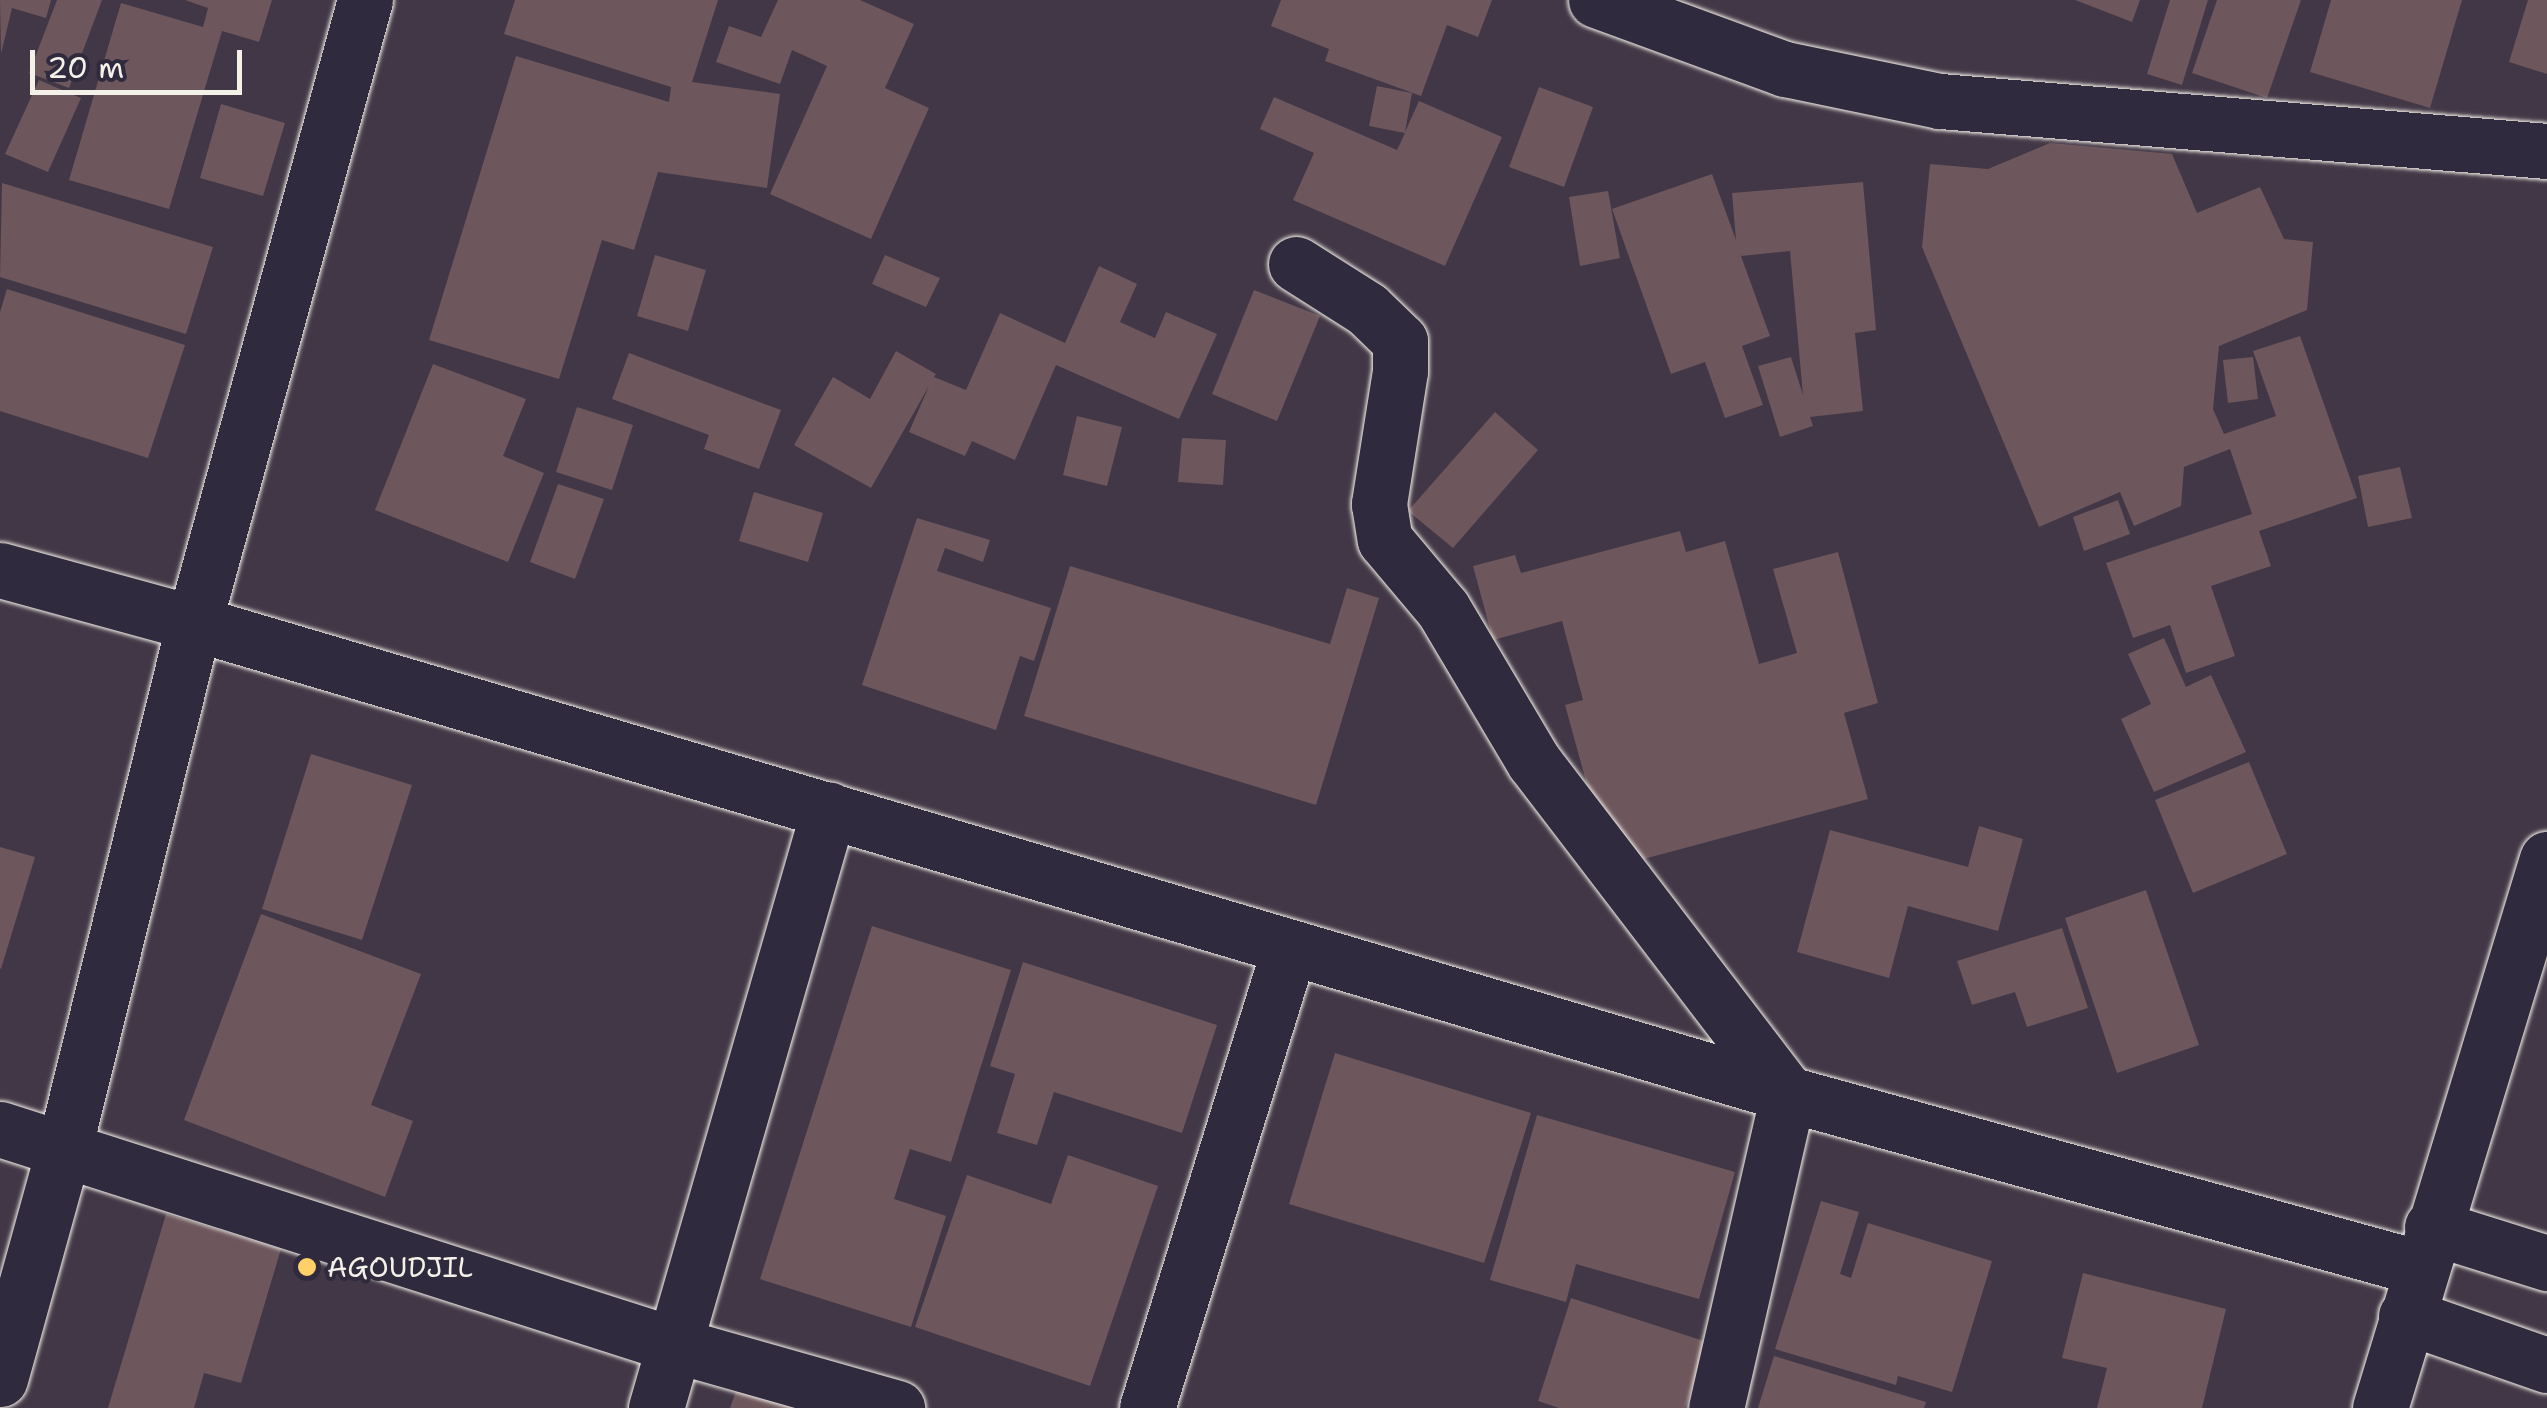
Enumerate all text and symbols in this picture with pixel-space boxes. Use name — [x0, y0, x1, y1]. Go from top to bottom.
scale bar — [35, 30, 248, 92]
text: 20 m — [47, 47, 124, 88]
place label: AGOUDJIL — [327, 1250, 473, 1284]
marker: AGOUDJIL — [296, 1256, 318, 1278]

